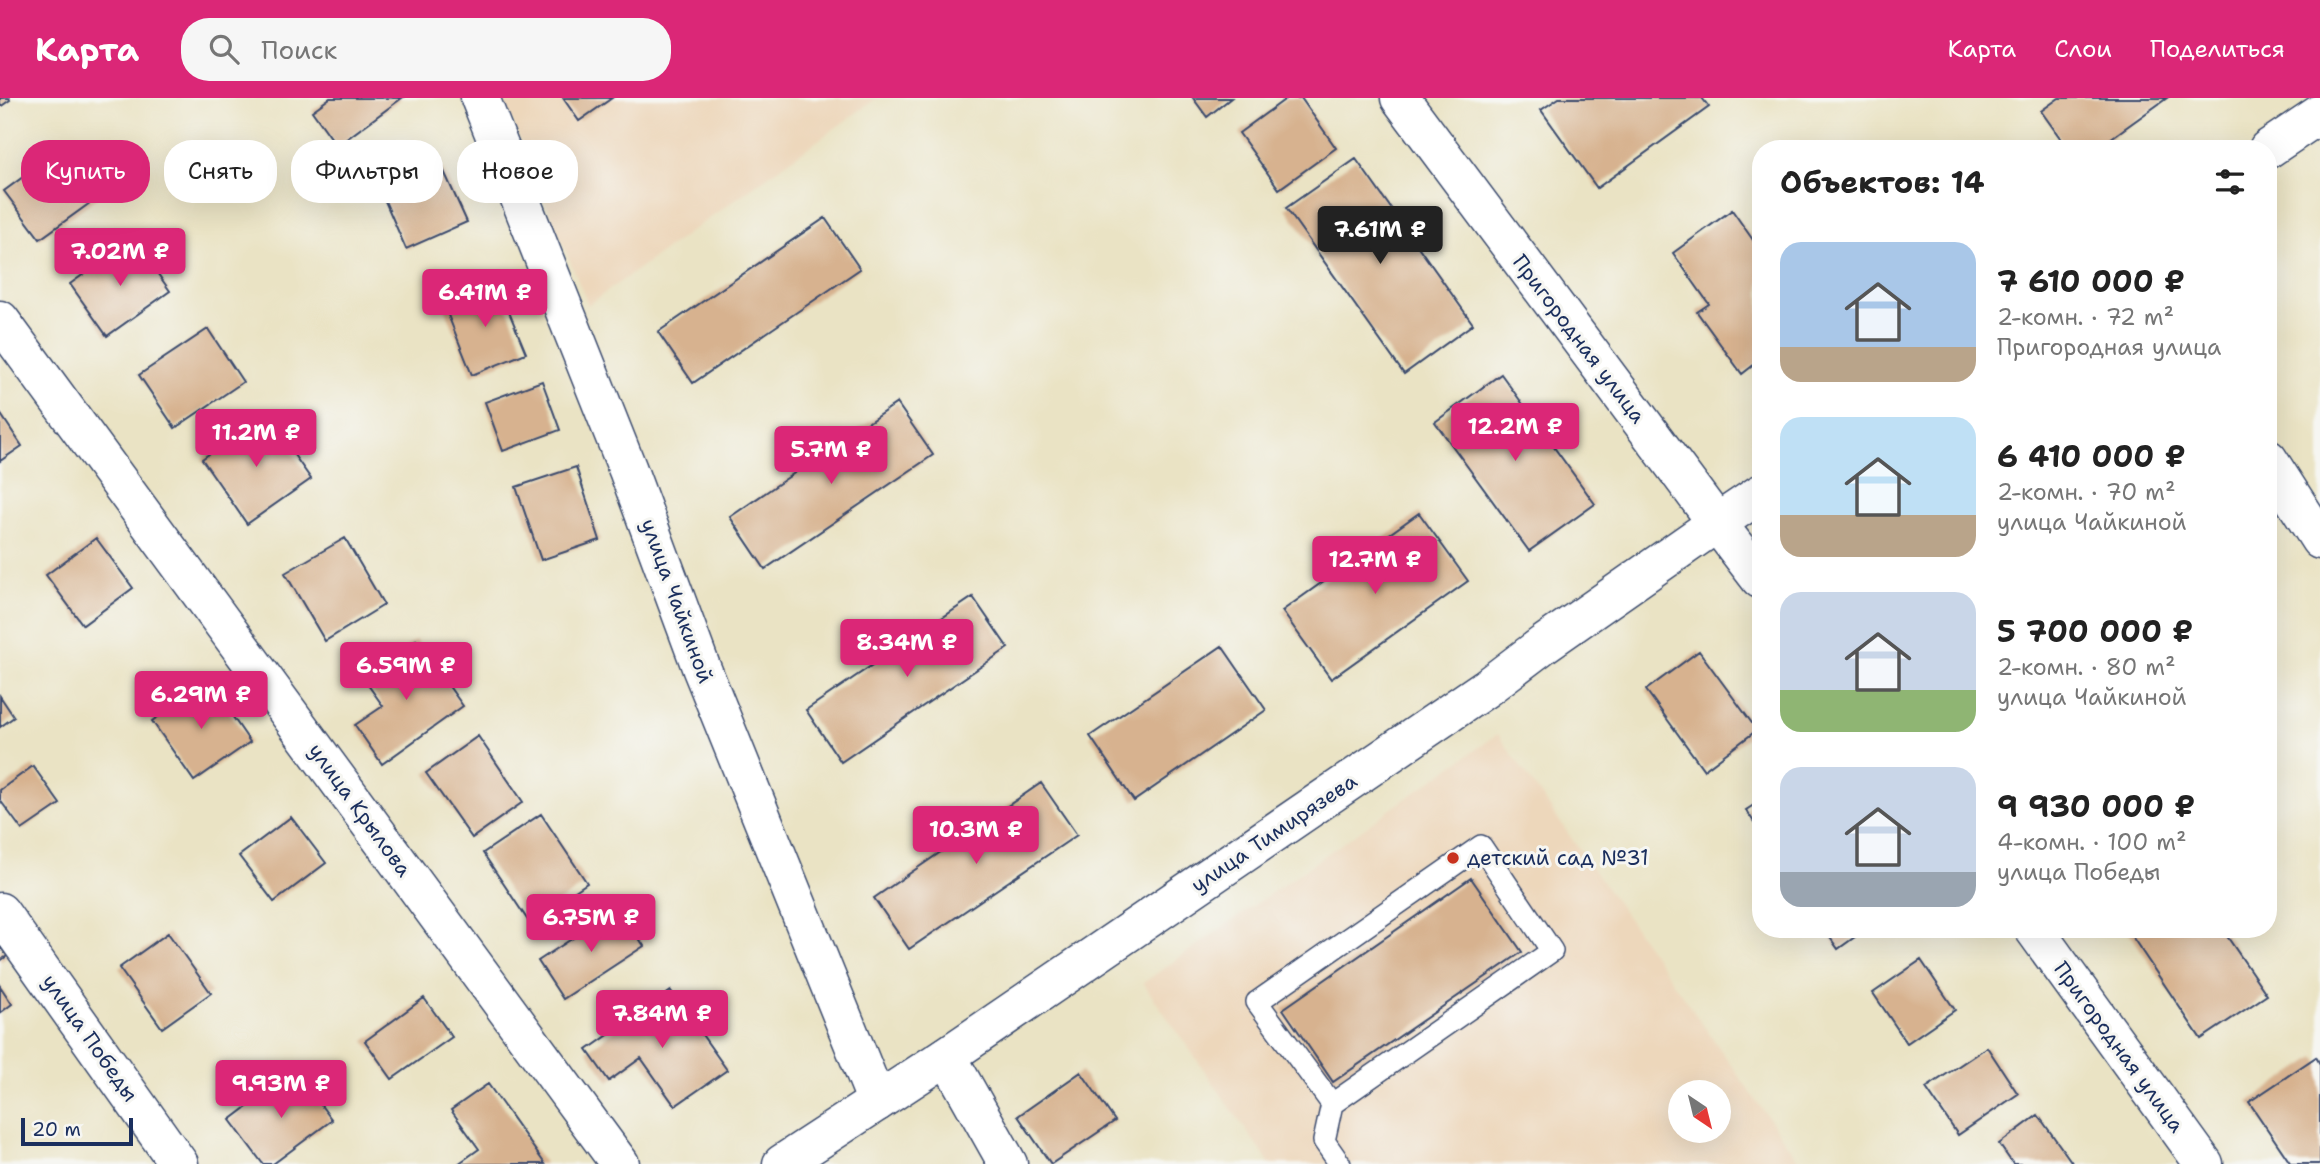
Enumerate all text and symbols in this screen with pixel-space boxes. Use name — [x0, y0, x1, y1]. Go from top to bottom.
search box — [181, 18, 671, 81]
text: Карта — [35, 27, 139, 72]
icon: search — [205, 30, 243, 68]
text: Поиск — [261, 32, 337, 67]
text: Карта — [1948, 33, 2016, 65]
text: Слои — [2054, 33, 2112, 65]
text: Поделиться — [2150, 33, 2285, 65]
chip: Купить — [21, 140, 150, 203]
chip: Снять — [164, 140, 277, 203]
chip: Фильтры — [291, 140, 443, 203]
chip: Новое — [457, 140, 578, 203]
text: Объектов: 14 — [1780, 162, 1985, 203]
icon: filters — [2211, 163, 2249, 201]
pin: 7.61M ₽ — [1315, 206, 1445, 266]
text: 7.61M ₽ — [1334, 214, 1426, 244]
pin: 7.02M ₽ — [55, 228, 185, 288]
text: 7.02M ₽ — [70, 236, 170, 266]
street label: Пригородная улица — [1506, 249, 1652, 429]
text: 7 610 000 ₽ — [1997, 261, 2185, 302]
pin: 6.41M ₽ — [420, 270, 550, 329]
icon: home — [1836, 270, 1920, 354]
text: 6.41M ₽ — [438, 277, 532, 307]
text: 2-комн. · 72 m² — [1997, 302, 2174, 332]
text: Пригородная улица — [1997, 332, 2221, 362]
pin: 12.2M ₽ — [1450, 404, 1580, 463]
pin: 11.2M ₽ — [191, 410, 321, 469]
text: 12.2M ₽ — [1467, 411, 1563, 441]
text: 11.2M ₽ — [211, 417, 301, 447]
pin: 5.7M ₽ — [774, 426, 888, 486]
text: 5.7M ₽ — [790, 434, 872, 464]
text: 6 410 000 ₽ — [1997, 436, 2186, 477]
icon: home — [1836, 445, 1920, 529]
text: 2-комн. · 70 m² — [1997, 477, 2176, 507]
text: улица Чайкиной — [1997, 507, 2187, 537]
street label: улица Чайкиной — [634, 515, 720, 687]
pin: 12.7M ₽ — [1310, 536, 1440, 596]
text: 12.7M ₽ — [1328, 544, 1422, 574]
text: 5 700 000 ₽ — [1997, 611, 2193, 652]
pin: 8.34M ₽ — [842, 620, 972, 679]
icon: home — [1836, 620, 1920, 704]
text: 8.34M ₽ — [856, 627, 958, 657]
pin: 6.59M ₽ — [341, 642, 471, 702]
text: 6.59M ₽ — [356, 650, 456, 680]
text: 2-комн. · 80 m² — [1997, 652, 2176, 682]
pin: 6.29M ₽ — [136, 672, 266, 731]
text: 6.29M ₽ — [151, 679, 251, 709]
text: улица Чайкиной — [1997, 682, 2187, 712]
street label: улица Крылова — [302, 738, 418, 882]
street label: улица Тимирязева — [1185, 767, 1363, 899]
text: 9 930 000 ₽ — [1997, 786, 2195, 827]
icon: home — [1836, 795, 1920, 879]
pin: 10.3M ₽ — [911, 806, 1041, 866]
text: 10.3M ₽ — [929, 814, 1023, 844]
text: 4-комн. · 100 m² — [1997, 827, 2187, 857]
place label: детский сад №31 — [1467, 844, 1649, 872]
marker: детский сад №31 — [1445, 850, 1461, 866]
text: улица Победы — [1997, 857, 2161, 887]
pin: 6.75M ₽ — [526, 894, 656, 954]
text: 6.75M ₽ — [542, 902, 640, 932]
street label: Пригородная улица — [2047, 956, 2191, 1138]
street label: улица Победы — [36, 969, 144, 1107]
pin: 7.84M ₽ — [597, 990, 727, 1050]
text: 7.84M ₽ — [612, 998, 712, 1028]
pin: 9.93M ₽ — [216, 1060, 346, 1120]
text: 9.93M ₽ — [231, 1068, 331, 1098]
north arrow — [1668, 1080, 1731, 1143]
map controls — [1668, 1080, 1731, 1143]
scale bar — [21, 1115, 133, 1147]
text: 20 m — [32, 1117, 81, 1142]

